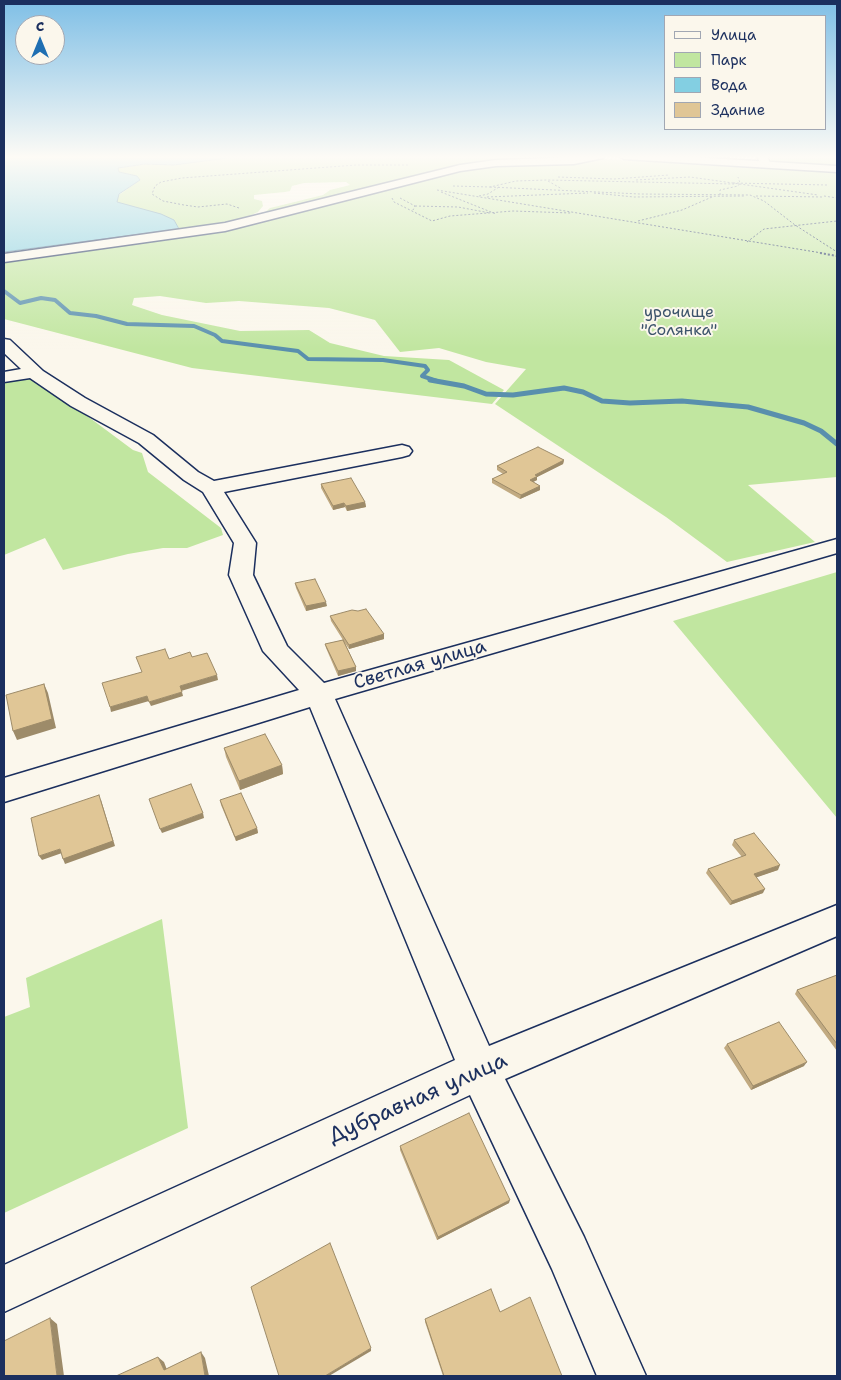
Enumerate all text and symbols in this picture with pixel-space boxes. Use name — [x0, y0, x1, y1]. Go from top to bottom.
north arrow — [15, 15, 65, 65]
legend — [664, 15, 826, 130]
text: С — [36, 17, 44, 35]
text: Улица — [711, 25, 756, 45]
text: Парк — [711, 50, 747, 70]
text: Вода — [711, 75, 747, 95]
text: Здание — [711, 100, 765, 120]
park label: урочище "Солянка" — [641, 303, 717, 341]
street label: Светлая улица — [351, 635, 489, 695]
street label: Дубравная улица — [324, 1048, 512, 1150]

